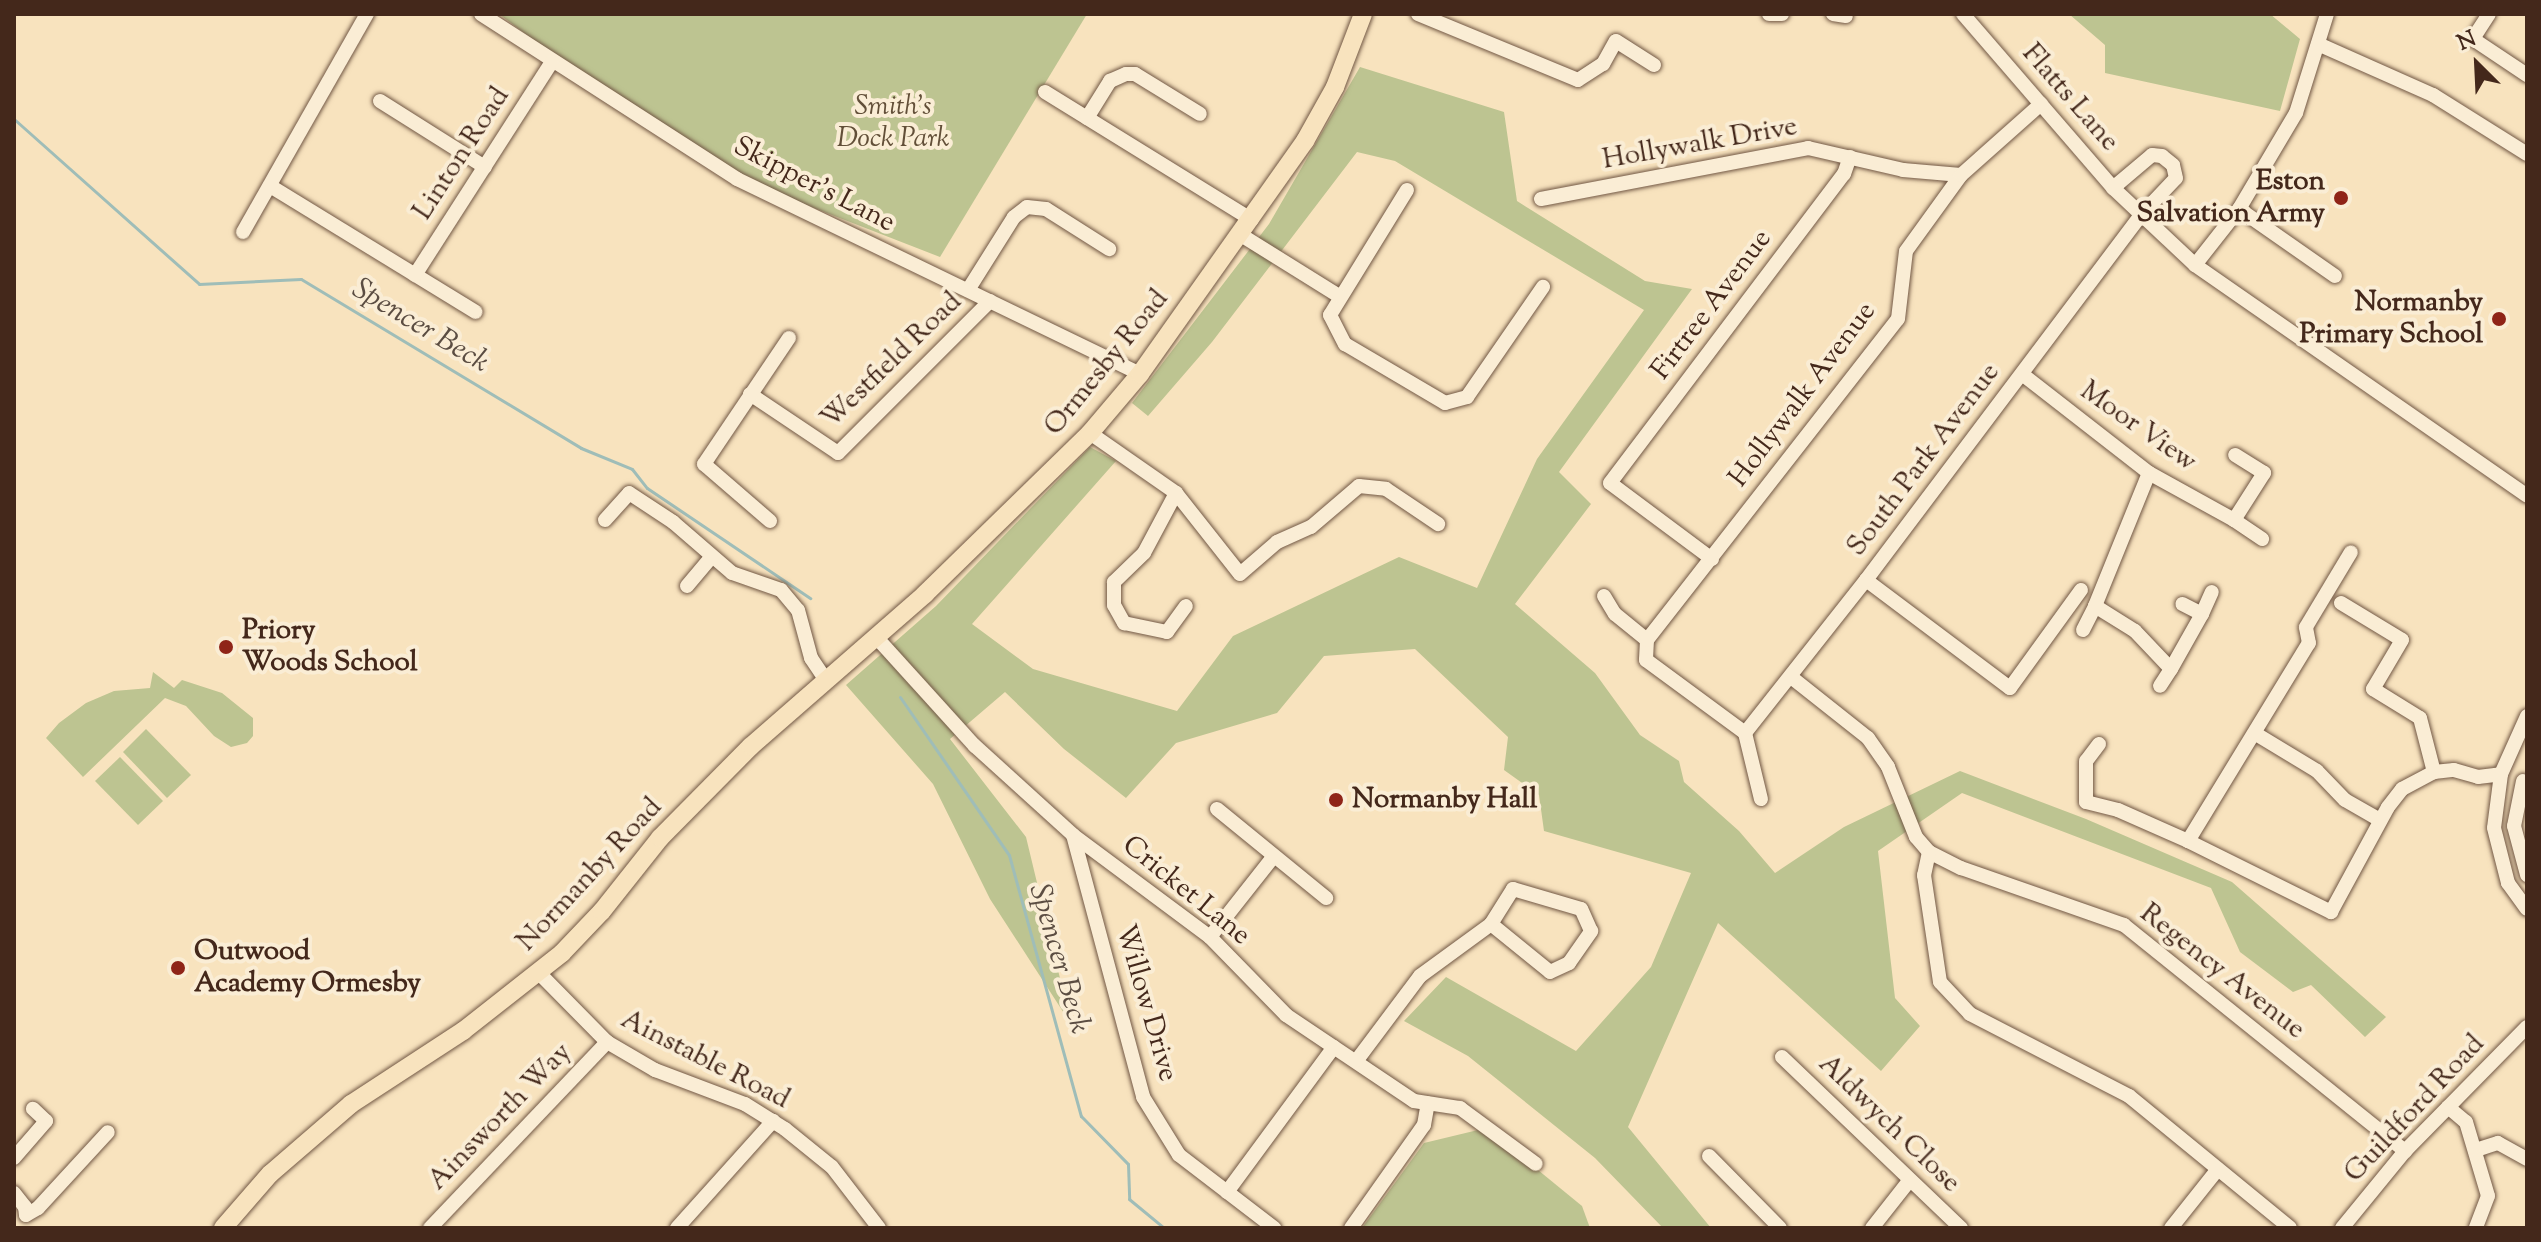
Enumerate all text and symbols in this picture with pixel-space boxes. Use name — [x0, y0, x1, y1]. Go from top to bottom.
north arrow — [2437, 24, 2517, 104]
text: N — [2453, 24, 2482, 60]
street label: Flatts Lane — [2014, 37, 2126, 159]
street label: Linton Road — [407, 81, 517, 227]
park label: Smith's Dock Park — [837, 90, 949, 156]
street label: Hollywalk Drive — [1600, 110, 1800, 178]
street label: Skipper's Lane — [728, 130, 900, 240]
place label: Eston Salvation Army — [2136, 165, 2325, 231]
marker: Eston Salvation Army — [2332, 189, 2350, 207]
street label: Firtree Avenue — [1645, 223, 1779, 387]
water label: Spencer Beck — [345, 272, 495, 382]
street label: Ormesby Road — [1038, 283, 1176, 443]
street label: Westfield Road — [815, 286, 969, 436]
place label: Normanby Primary School — [2299, 286, 2483, 352]
street label: Hollywalk Avenue — [1722, 296, 1884, 494]
marker: Normanby Primary School — [2490, 310, 2508, 328]
street label: South Park Avenue — [1840, 357, 2008, 563]
street label: Moor View — [2073, 375, 2203, 479]
place label: Priory Woods School — [242, 614, 417, 680]
marker: Priory Woods School — [217, 638, 235, 656]
place label: Normanby Hall — [1352, 783, 1537, 817]
street label: Normanby Road — [510, 791, 670, 959]
marker: Normanby Hall — [1327, 791, 1345, 809]
street label: Cricket Lane — [1115, 829, 1257, 953]
water label: Spencer Beck — [1020, 880, 1096, 1038]
street label: Regency Avenue — [2133, 897, 2311, 1047]
street label: Willow Drive — [1108, 921, 1184, 1085]
place label: Outwood Academy Ormesby — [194, 935, 421, 1001]
marker: Outwood Academy Ormesby — [169, 959, 187, 977]
street label: Ainstable Road — [615, 1003, 795, 1117]
street label: Guildford Road — [2338, 1028, 2492, 1190]
street label: Ainsworth Way — [421, 1036, 579, 1198]
street label: Aldwych Close — [1811, 1048, 1967, 1200]

